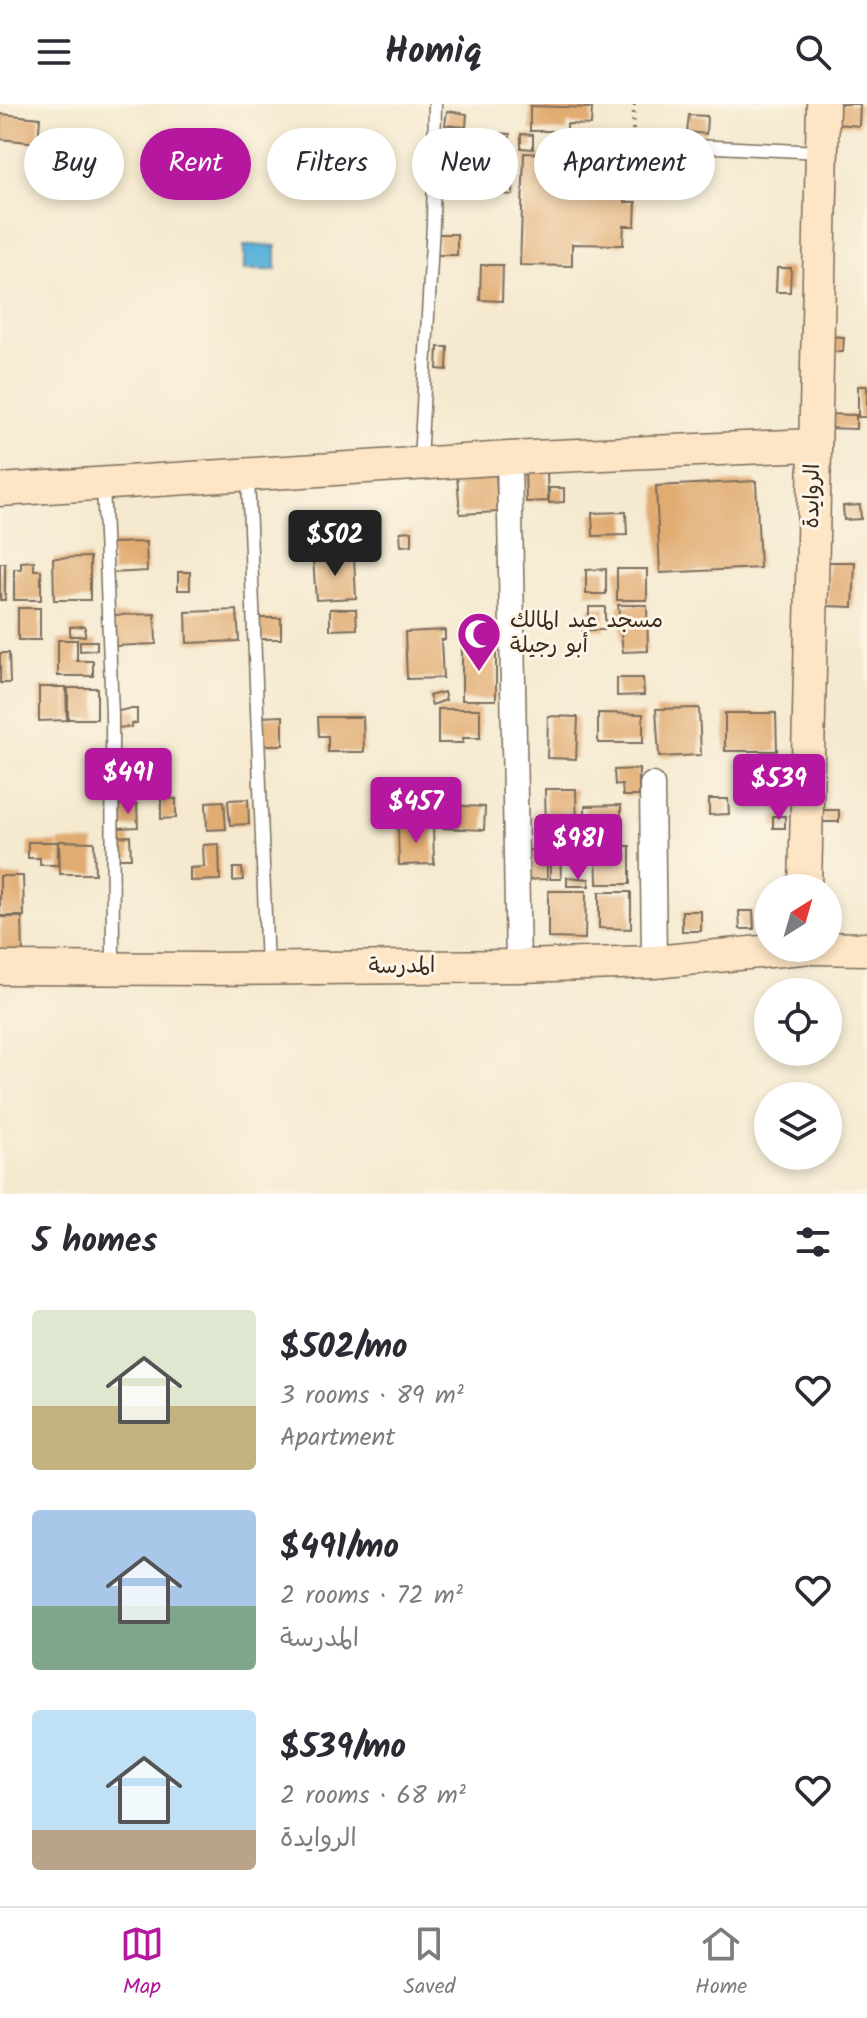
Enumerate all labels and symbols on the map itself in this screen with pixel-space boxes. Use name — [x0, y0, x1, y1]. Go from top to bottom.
street label: الروايدة — [795, 463, 831, 529]
pin: $502 — [288, 510, 382, 578]
place label: مسجد عبد المالك أبو رجيلة — [510, 604, 663, 664]
mosque icon: مسجد عبد المالك أبو رجيلة — [455, 610, 503, 673]
pin: $491 — [81, 748, 175, 816]
pin: $539 — [732, 754, 826, 822]
pin: $457 — [369, 777, 463, 845]
pin: $981 — [531, 814, 625, 882]
north arrow — [754, 874, 842, 962]
street label: المدرسة — [368, 949, 436, 985]

